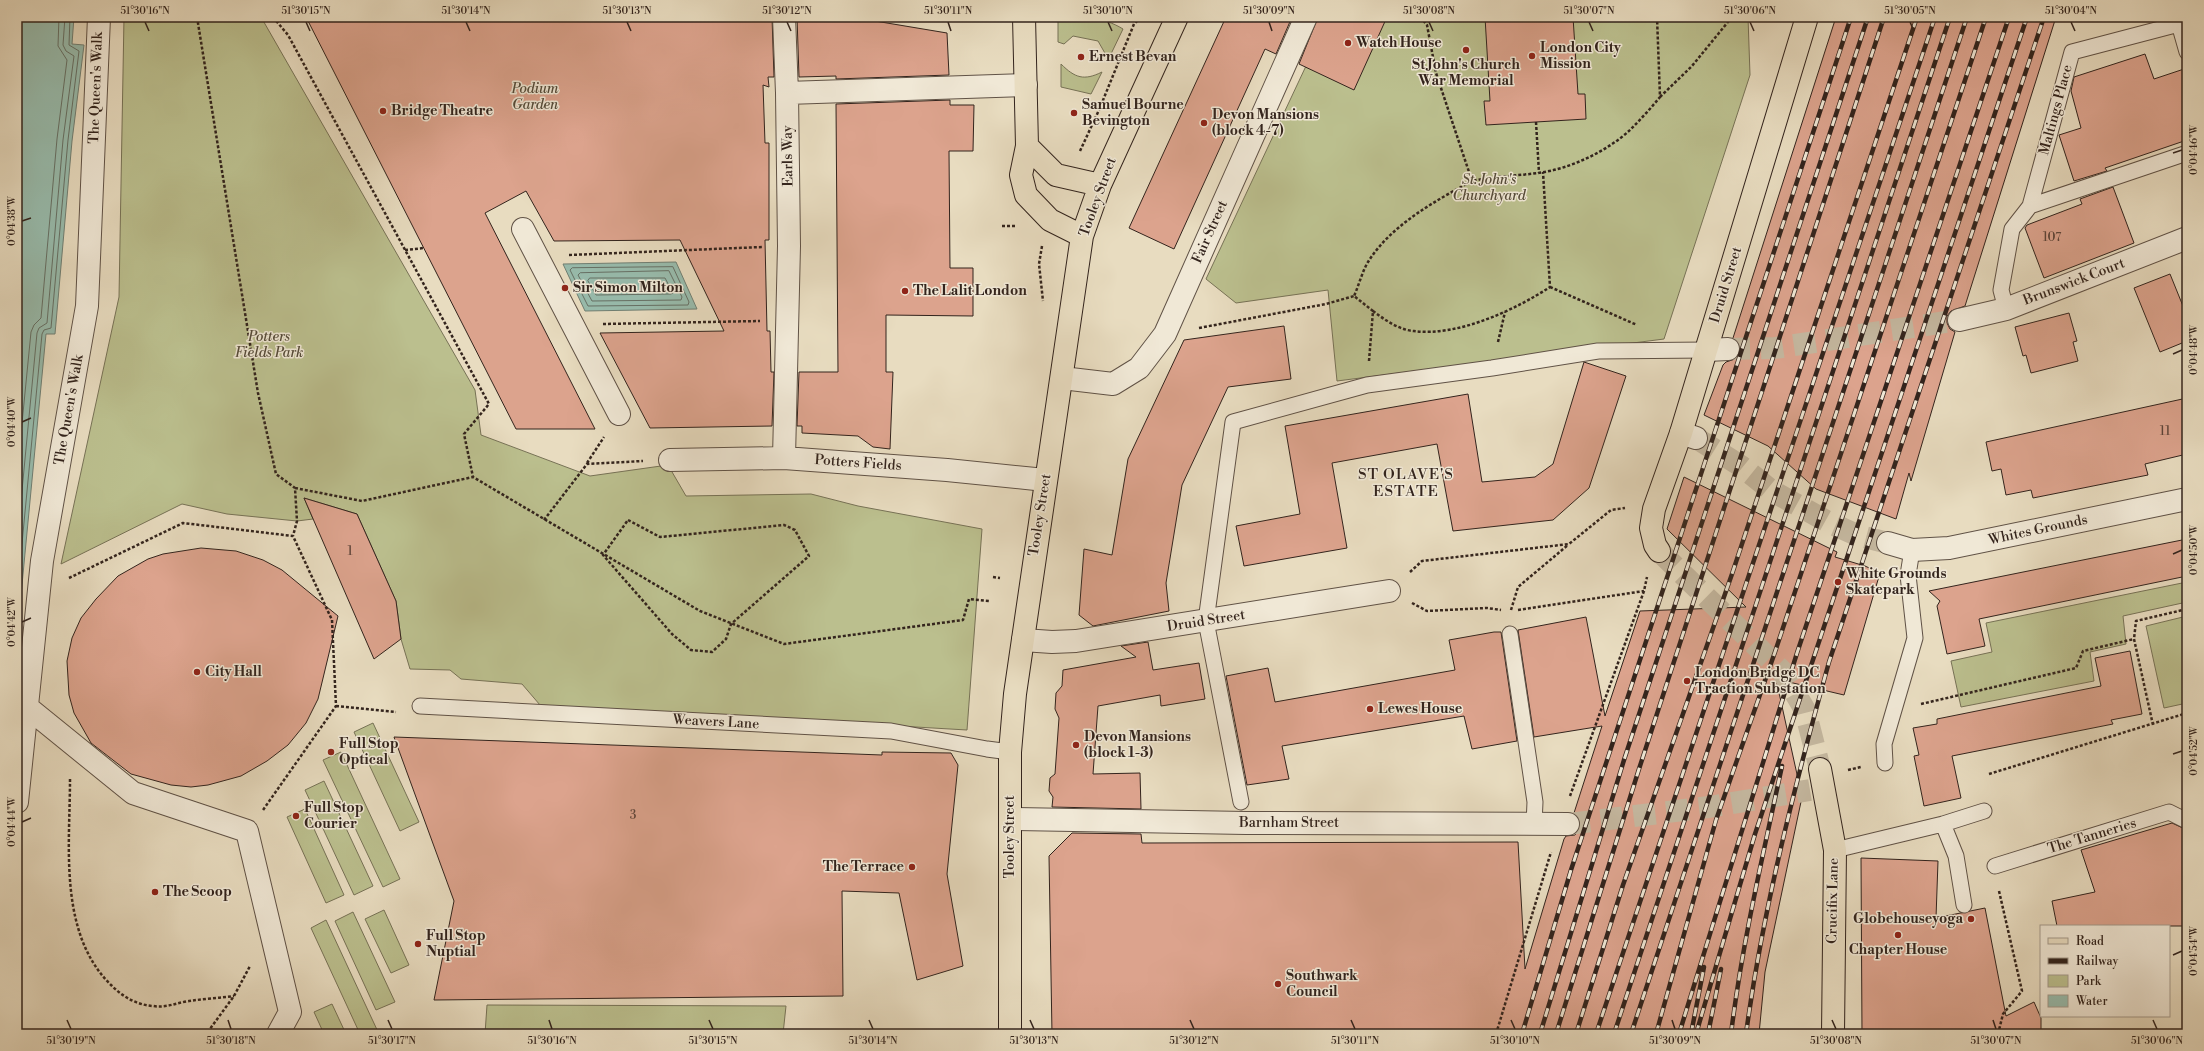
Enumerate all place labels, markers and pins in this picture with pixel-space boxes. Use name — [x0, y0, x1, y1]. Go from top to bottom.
place label: Watch House — [1355, 34, 1442, 52]
marker: Watch House — [1343, 38, 1353, 48]
place label: London City Mission — [1540, 39, 1622, 73]
marker: St John's Church War Memorial — [1461, 45, 1471, 55]
place label: Ernest Bevan — [1089, 48, 1177, 66]
marker: London City Mission — [1527, 51, 1537, 61]
marker: Ernest Bevan — [1076, 52, 1086, 62]
place label: St John's Church War Memorial — [1412, 56, 1520, 90]
place label: Samuel Bourne Bevington — [1082, 96, 1184, 130]
place label: Bridge Theatre — [391, 102, 493, 120]
marker: Bridge Theatre — [378, 106, 388, 116]
place label: Devon Mansions (block 4-7) — [1212, 106, 1319, 140]
marker: Samuel Bourne Bevington — [1069, 108, 1079, 118]
marker: Devon Mansions (block 4-7) — [1199, 118, 1209, 128]
place label: Sir Simon Milton — [573, 279, 683, 297]
place label: The Lalit London — [913, 282, 1027, 300]
marker: Sir Simon Milton — [560, 283, 570, 293]
marker: The Lalit London — [900, 286, 910, 296]
place label: White Grounds Skatepark — [1845, 565, 1946, 599]
marker: White Grounds Skatepark — [1833, 577, 1843, 587]
place label: City Hall — [205, 663, 262, 681]
place label: London Bridge DC Traction Substation — [1695, 664, 1826, 698]
marker: City Hall — [192, 667, 202, 677]
marker: London Bridge DC Traction Substation — [1682, 676, 1692, 686]
place label: Lewes House — [1378, 700, 1463, 718]
marker: Lewes House — [1365, 704, 1375, 714]
place label: Devon Mansions (block 1-3) — [1084, 728, 1191, 762]
place label: Full Stop Optical — [339, 735, 399, 769]
marker: Devon Mansions (block 1-3) — [1071, 740, 1081, 750]
marker: Full Stop Optical — [326, 747, 336, 757]
place label: Full Stop Courier — [304, 799, 364, 833]
marker: Full Stop Courier — [291, 811, 301, 821]
place label: The Terrace — [823, 858, 904, 876]
marker: The Terrace — [907, 862, 917, 872]
place label: The Scoop — [163, 883, 232, 901]
marker: The Scoop — [150, 887, 160, 897]
place label: Globehouseyoga — [1853, 910, 1963, 928]
marker: Globehouseyoga — [1966, 914, 1976, 924]
place label: Full Stop Nuptial — [426, 927, 486, 961]
marker: Chapter House — [1893, 930, 1903, 940]
marker: Full Stop Nuptial — [413, 939, 423, 949]
place label: Chapter House — [1849, 941, 1948, 959]
place label: Southwark Council — [1286, 967, 1358, 1001]
marker: Southwark Council — [1273, 979, 1283, 989]

